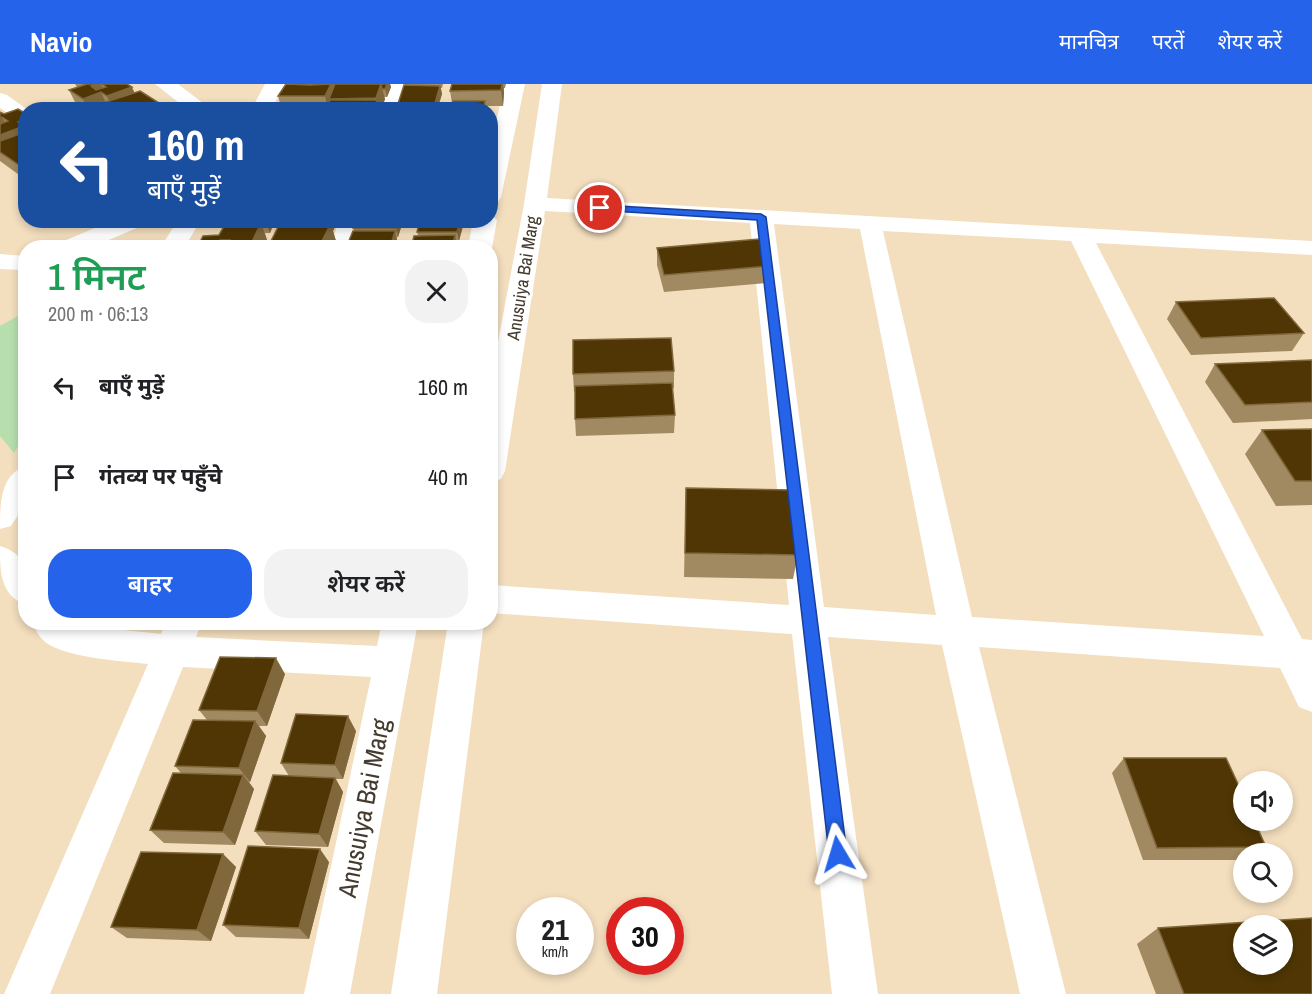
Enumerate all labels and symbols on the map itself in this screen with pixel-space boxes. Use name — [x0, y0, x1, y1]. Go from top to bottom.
pin — [574, 182, 625, 233]
street label: Anusuiya Bai Marg — [500, 213, 545, 343]
street label: Anusuiya Bai Marg — [329, 715, 398, 901]
position arrow — [806, 822, 870, 886]
speed limit sign: 30 — [606, 897, 684, 975]

